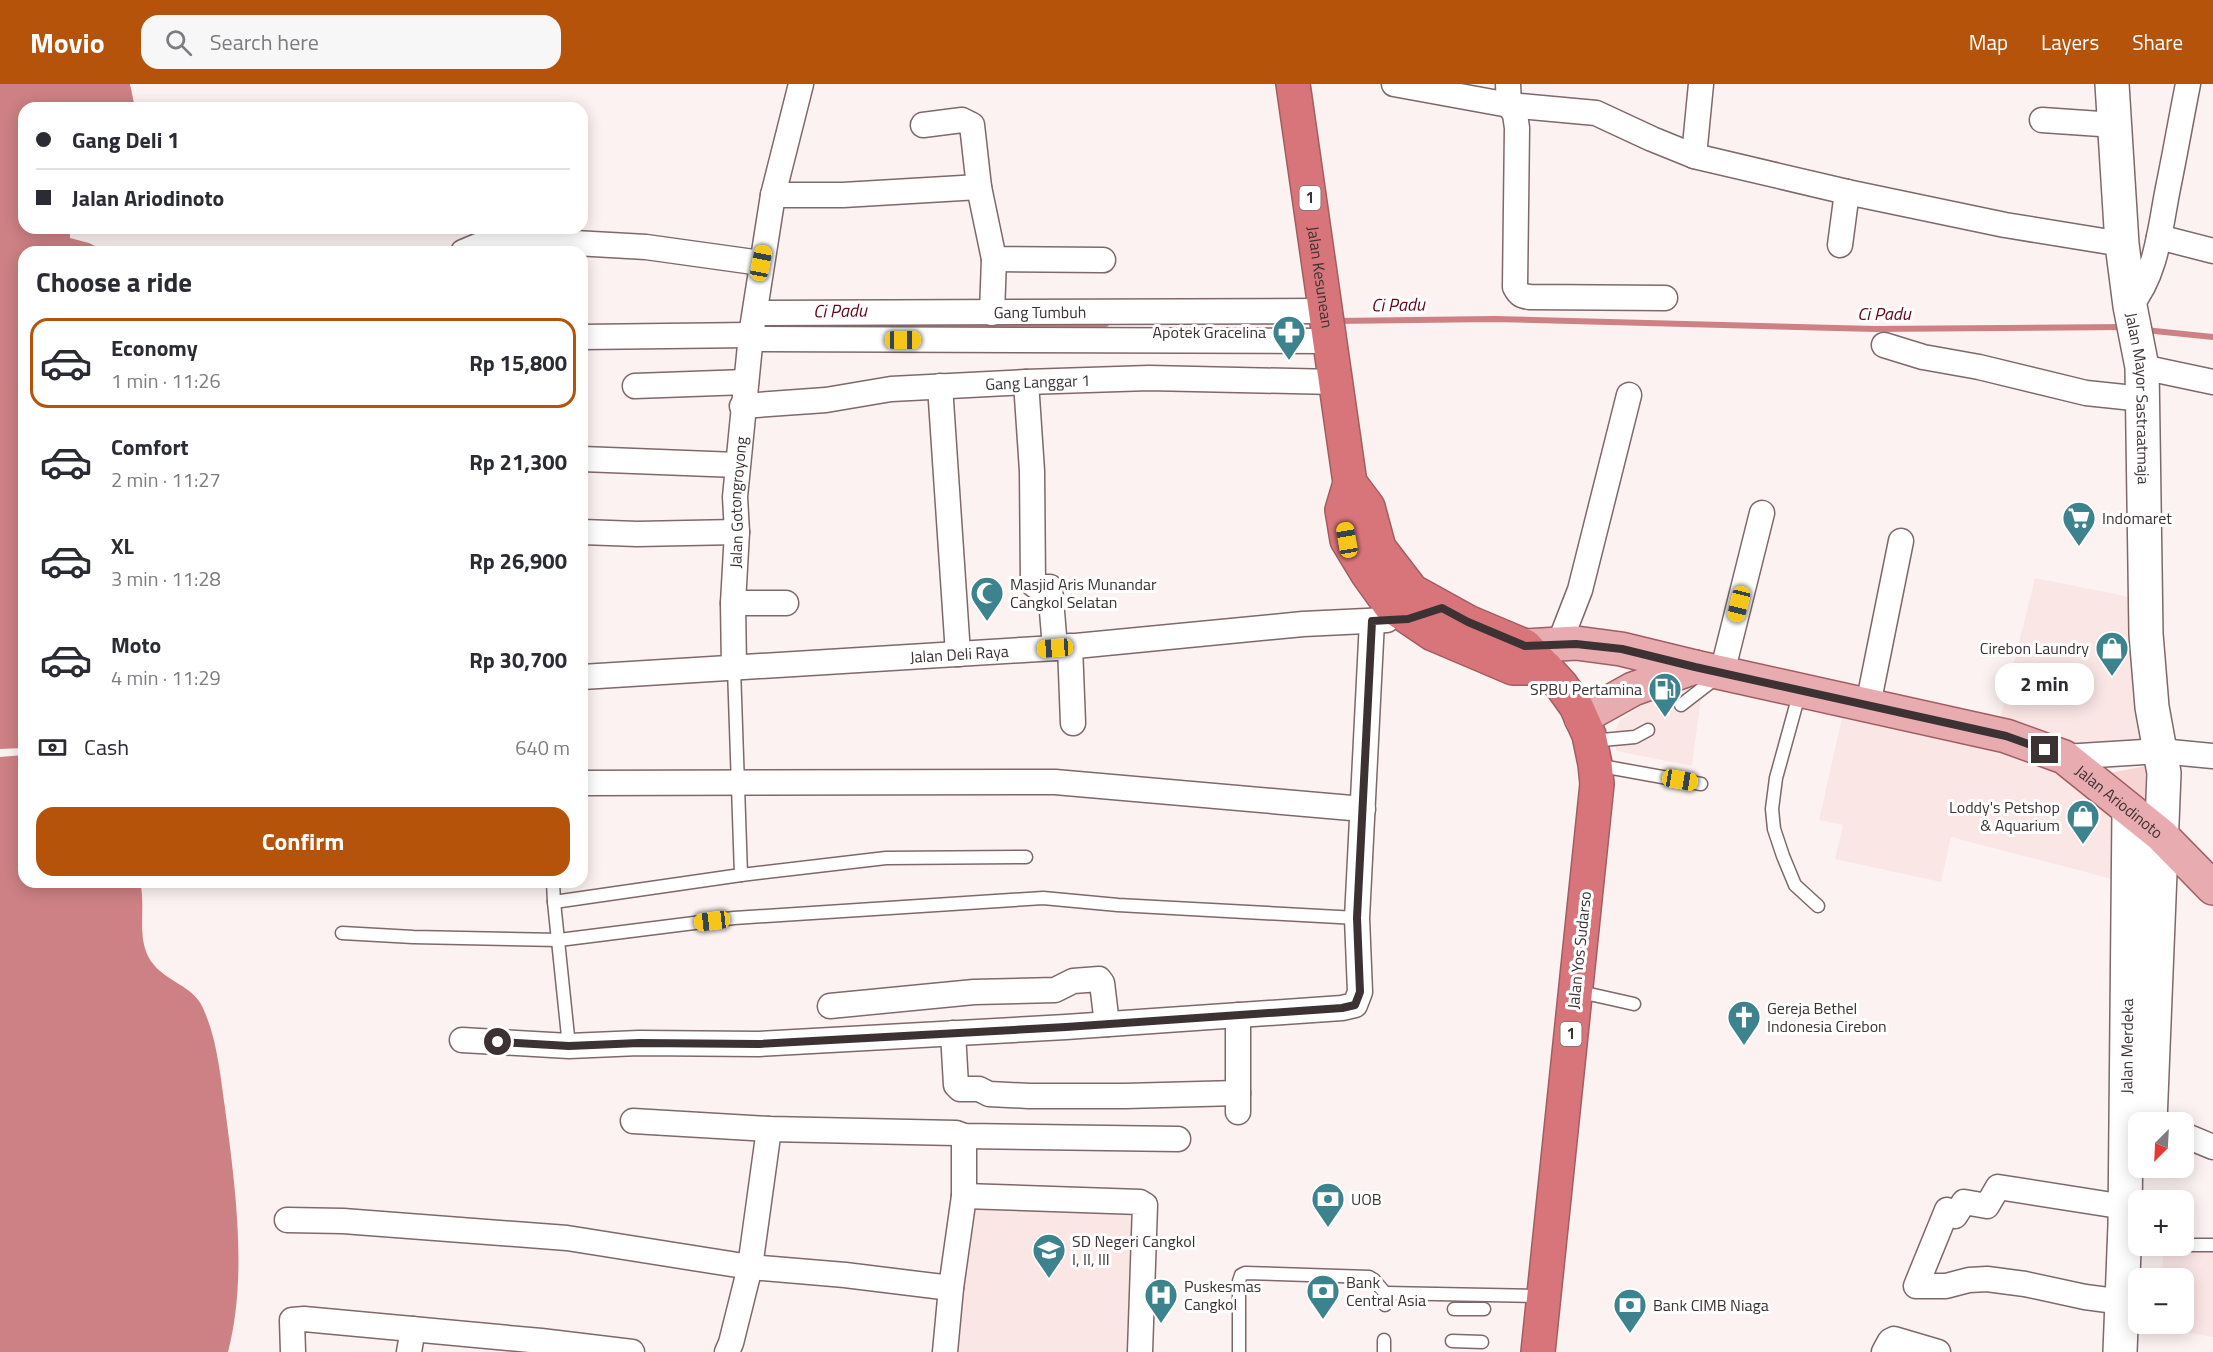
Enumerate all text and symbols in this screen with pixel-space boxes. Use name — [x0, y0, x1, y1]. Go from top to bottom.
search box — [141, 15, 561, 69]
text: Movio — [30, 21, 105, 64]
text: Search here — [210, 25, 319, 59]
icon: search — [162, 26, 195, 59]
text: Map — [1969, 26, 2008, 58]
text: Layers — [2041, 26, 2099, 58]
text: Share — [2132, 26, 2183, 58]
text: Gang Deli 1 — [72, 123, 179, 157]
text: Jalan Ariodinoto — [72, 181, 224, 215]
road number: 1 — [1300, 186, 1320, 210]
street label: Jalan Kesunean — [1301, 224, 1340, 330]
car — [749, 244, 773, 282]
text: Choose a ride — [36, 261, 192, 302]
water label: Ci Padu — [1371, 291, 1426, 318]
water label: Ci Padu — [813, 297, 868, 324]
street label: Gang Tumbuh — [994, 300, 1086, 324]
water label: Ci Padu — [1857, 300, 1912, 327]
street label: Jalan Mayor Sastraatmaja — [2120, 310, 2156, 485]
pharmacy icon: Apotek Gracelina — [1271, 314, 1307, 361]
place label: Apotek Gracelina — [1153, 320, 1266, 344]
text: Economy — [111, 331, 198, 365]
car — [885, 331, 921, 349]
icon: car — [39, 336, 93, 390]
text: Rp 15,800 — [469, 346, 567, 380]
text: 1 min · 11:26 — [111, 365, 221, 396]
street label: Gang Langgar 1 — [985, 368, 1091, 396]
text: Comfort — [111, 430, 189, 464]
icon: car — [39, 435, 93, 489]
street label: Jalan Gotongroyong — [723, 435, 753, 569]
text: Rp 21,300 — [469, 445, 567, 479]
text: 2 min · 11:27 — [111, 464, 221, 495]
supermarket icon: Indomaret — [2061, 500, 2097, 547]
place label: Indomaret — [2102, 506, 2172, 530]
car — [1335, 521, 1359, 559]
text: XL — [111, 529, 134, 563]
icon: car — [39, 534, 93, 588]
text: Rp 26,900 — [469, 544, 567, 578]
text: 3 min · 11:28 — [111, 563, 221, 594]
place label: Masjid Aris Munandar Cangkol Selatan — [1010, 572, 1157, 614]
mosque icon: Masjid Aris Munandar Cangkol Selatan — [969, 575, 1005, 622]
car — [1726, 584, 1752, 624]
text: Moto — [111, 628, 161, 662]
shop icon: Cirebon Laundry — [2094, 630, 2130, 677]
icon: car — [39, 633, 93, 687]
place label: Cirebon Laundry — [1980, 636, 2089, 660]
car — [1036, 638, 1074, 658]
street label: Jalan Deli Raya — [909, 639, 1009, 669]
text: Rp 30,700 — [469, 643, 567, 677]
text: 4 min · 11:29 — [111, 662, 221, 693]
callout: 2 min — [1996, 663, 2094, 705]
text: 2 min — [2020, 668, 2069, 699]
fuel station icon: SPBU Pertamina — [1647, 671, 1683, 718]
place label: SPBU Pertamina — [1530, 677, 1642, 701]
text: Cash — [84, 730, 129, 764]
icon: cash — [36, 731, 69, 764]
text: 640 m — [515, 732, 570, 763]
route end — [2031, 736, 2058, 763]
street label: Jalan Ariodinoto — [2070, 759, 2168, 844]
car — [1661, 768, 1699, 792]
place label: Loddy's Petshop & Aquarium — [1949, 795, 2060, 837]
shop icon: Loddy's Petshop & Aquarium — [2065, 798, 2101, 845]
button: Confirm — [36, 807, 570, 876]
street label: Jalan Yos Sudarso — [1561, 890, 1597, 1010]
car — [693, 910, 731, 932]
place label: Gereja Bethel Indonesia Cirebon — [1767, 996, 1887, 1038]
street label: Jalan Merdeka — [2114, 998, 2139, 1094]
church icon: Gereja Bethel Indonesia Cirebon — [1726, 999, 1762, 1046]
road number: 1 — [1560, 1022, 1582, 1046]
route start — [484, 1028, 511, 1055]
north arrow — [2128, 1112, 2194, 1178]
map controls — [2128, 1112, 2194, 1334]
bank icon: UOB — [1310, 1181, 1346, 1228]
place label: UOB — [1351, 1187, 1382, 1211]
button: + — [2128, 1190, 2194, 1256]
place label: SD Negeri Cangkol I, II, III — [1072, 1229, 1195, 1271]
school or university icon: SD Negeri Cangkol I, II, III — [1031, 1232, 1067, 1279]
button: − — [2128, 1268, 2194, 1334]
place label: Bank Central Asia — [1346, 1270, 1426, 1312]
bank icon: Bank Central Asia — [1305, 1273, 1341, 1320]
place label: Puskesmas Cangkol — [1184, 1274, 1261, 1316]
hospital icon: Puskesmas Cangkol — [1143, 1277, 1179, 1324]
bank icon: Bank CIMB Niaga — [1612, 1287, 1648, 1334]
place label: Bank CIMB Niaga — [1653, 1293, 1769, 1317]

